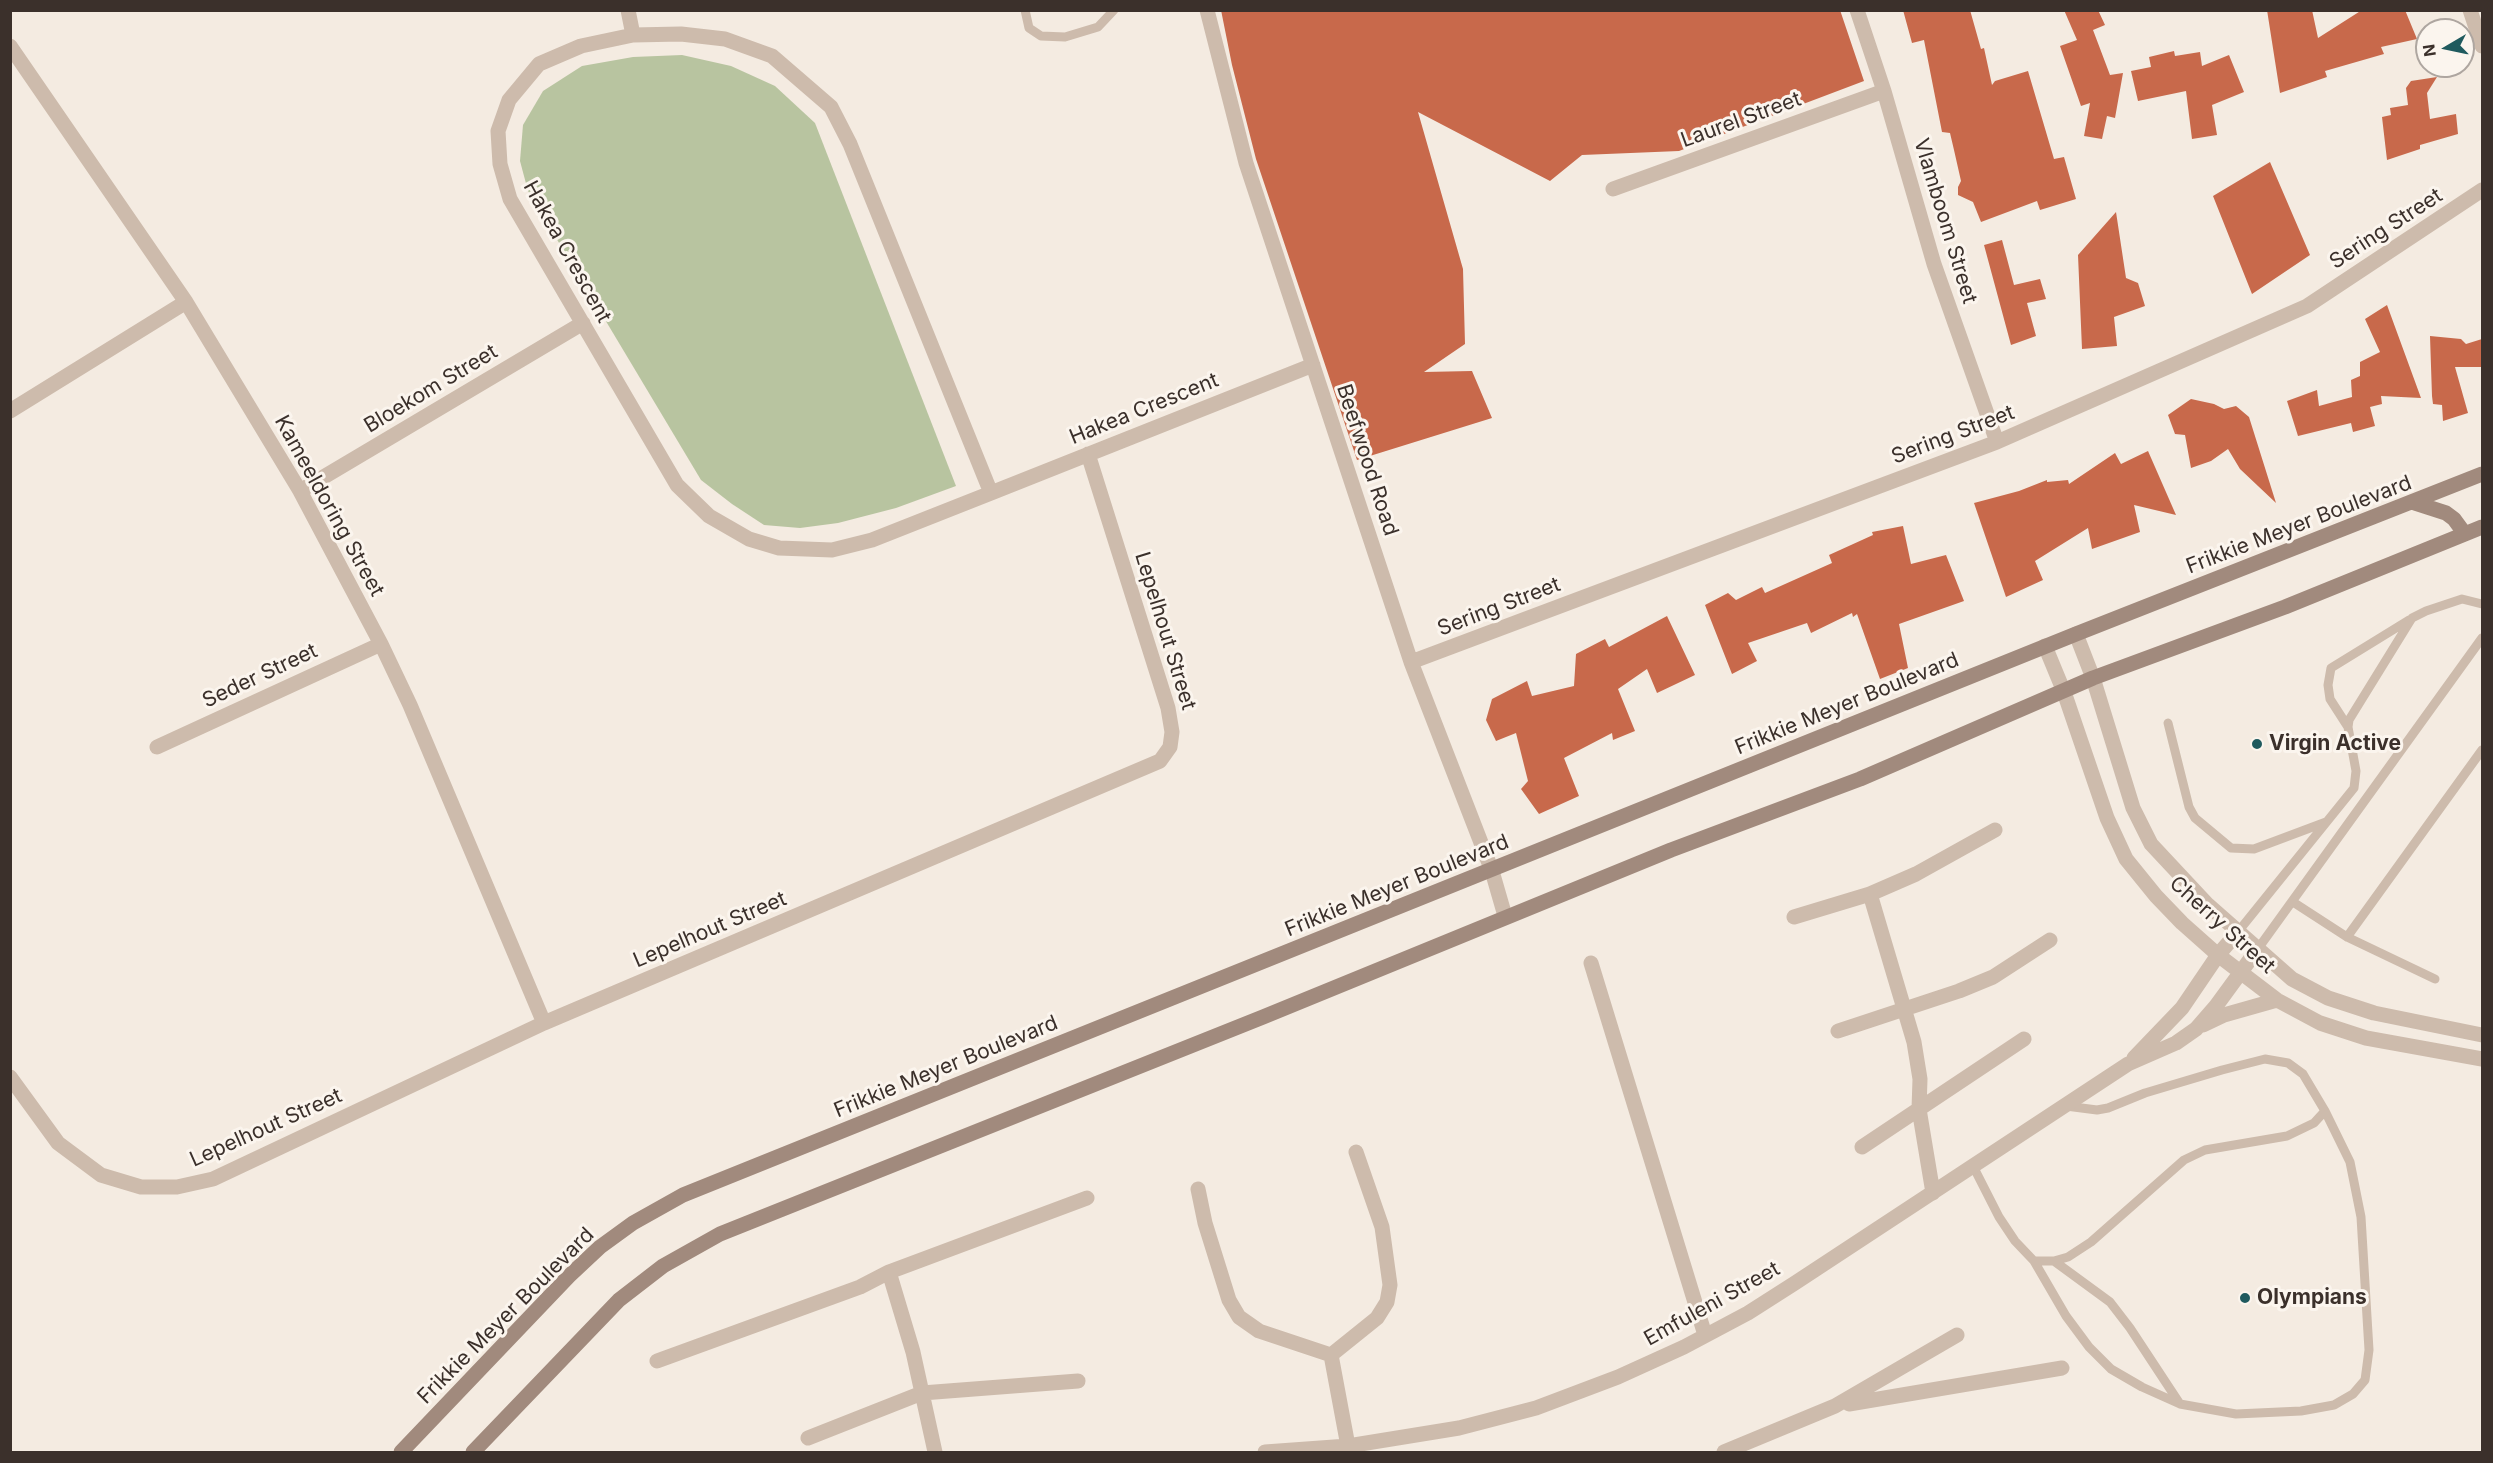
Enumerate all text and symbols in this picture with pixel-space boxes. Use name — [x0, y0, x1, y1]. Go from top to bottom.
north arrow — [2415, 18, 2475, 78]
text: N — [2418, 43, 2440, 58]
street label: Laurel Street — [1677, 87, 1805, 153]
street label: Vlamboom Street — [1908, 135, 1982, 307]
street label: Hakea Crescent — [518, 177, 616, 327]
street label: Sering Street — [2325, 183, 2447, 275]
street label: Bloekom Street — [360, 339, 502, 439]
street label: Hakea Crescent — [1066, 368, 1222, 450]
street label: Beefwood Road — [1331, 381, 1403, 539]
street label: Sering Street — [1888, 400, 2018, 470]
street label: Kameeldoring Street — [269, 411, 389, 601]
street label: Frikkie Meyer Boulevard — [2183, 470, 2415, 580]
street label: Lepelhout Street — [1129, 549, 1201, 713]
street label: Sering Street — [1434, 572, 1564, 642]
street label: Seder Street — [199, 638, 321, 714]
street label: Frikkie Meyer Boulevard — [1731, 648, 1963, 760]
place label: Virgin Active — [2269, 731, 2401, 757]
marker: Virgin Active — [2250, 737, 2264, 751]
street label: Frikkie Meyer Boulevard — [1281, 830, 1513, 942]
street label: Cherry Street — [2164, 871, 2280, 979]
street label: Lepelhout Street — [630, 886, 790, 974]
street label: Frikkie Meyer Boulevard — [830, 1011, 1062, 1123]
street label: Lepelhout Street — [186, 1083, 346, 1173]
street label: Frikkie Meyer Boulevard — [413, 1223, 599, 1409]
street label: Emfuleni Street — [1640, 1256, 1784, 1352]
place label: Olympians — [2257, 1285, 2367, 1311]
marker: Olympians — [2238, 1291, 2252, 1305]

